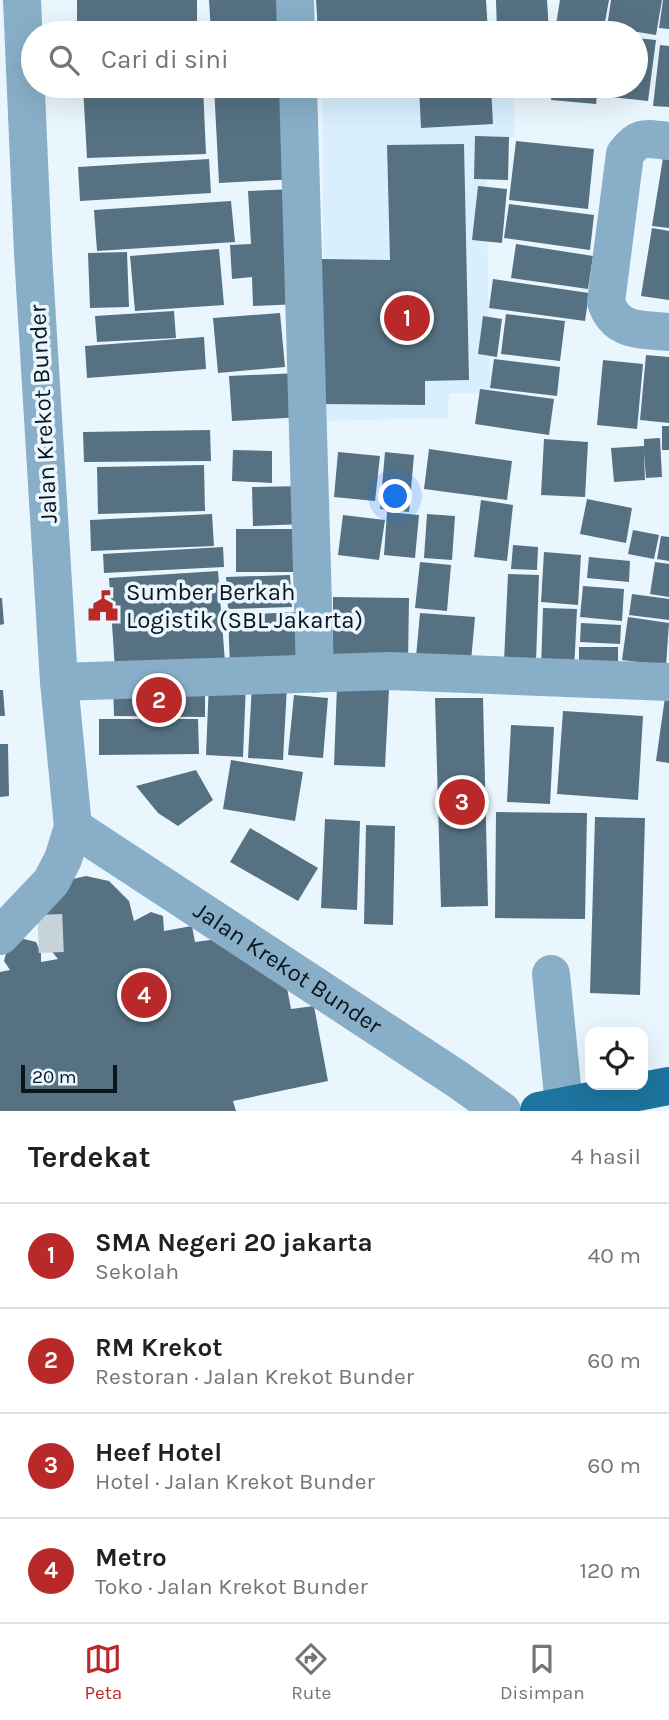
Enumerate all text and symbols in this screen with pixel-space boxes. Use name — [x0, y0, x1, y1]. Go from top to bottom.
search box — [21, 21, 648, 98]
icon: search — [45, 41, 83, 79]
text: Cari di sini — [101, 44, 229, 75]
pin: 1 — [384, 292, 430, 344]
street label: Jalan Krekot Bunder — [23, 304, 63, 524]
your location — [378, 479, 412, 513]
place label: Sumber Berkah Logistik (SBL Jakarta) — [126, 578, 363, 634]
public building icon: Sumber Berkah Logistik (SBL Jakarta) — [86, 589, 120, 623]
pin: 2 — [136, 674, 182, 726]
pin: 3 — [439, 776, 485, 828]
street label: Jalan Krekot Bunder — [189, 896, 387, 1040]
pin: 4 — [121, 969, 167, 1021]
map controls — [585, 1027, 648, 1090]
button: locate — [585, 1027, 648, 1090]
scale bar — [21, 1062, 117, 1094]
text: 20 m — [32, 1066, 77, 1088]
text: Terdekat — [28, 1139, 151, 1175]
text: 4 hasil — [571, 1143, 641, 1170]
text: SMA Negeri 20 jakarta — [95, 1227, 373, 1258]
text: 1 — [47, 1242, 55, 1269]
text: 40 m — [588, 1242, 641, 1269]
text: Sekolah — [95, 1258, 179, 1285]
text: RM Krekot — [95, 1332, 222, 1363]
text: 2 — [44, 1347, 58, 1374]
text: 60 m — [587, 1347, 641, 1374]
text: Restoran · Jalan Krekot Bunder — [95, 1363, 414, 1390]
text: Heef Hotel — [95, 1437, 222, 1468]
text: 3 — [44, 1452, 58, 1479]
text: 60 m — [587, 1452, 641, 1479]
text: Hotel · Jalan Krekot Bunder — [95, 1468, 375, 1495]
text: Metro — [95, 1542, 167, 1573]
text: 4 — [44, 1557, 58, 1584]
text: 120 m — [579, 1557, 641, 1584]
text: Toko · Jalan Krekot Bunder — [95, 1573, 368, 1600]
tab: Peta — [84, 1640, 122, 1704]
tab: Rute — [291, 1640, 331, 1704]
tab: Disimpan — [500, 1640, 585, 1704]

